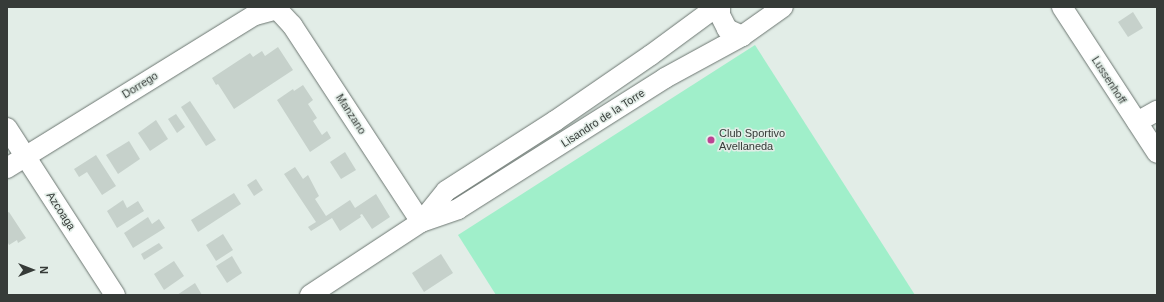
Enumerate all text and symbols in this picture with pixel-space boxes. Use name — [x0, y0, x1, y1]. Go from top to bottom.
street label: Lussenhoff — [1089, 54, 1129, 106]
street label: Dorrego — [120, 69, 160, 101]
street label: Lisandro de la Torre — [559, 86, 647, 150]
street label: Manzano — [333, 91, 369, 137]
place label: Club Sportivo Avellaneda — [719, 127, 785, 153]
marker: Club Sportivo Avellaneda — [706, 135, 716, 145]
street label: Azcoaga — [44, 189, 78, 233]
north arrow — [12, 250, 52, 290]
text: N — [38, 266, 50, 274]

